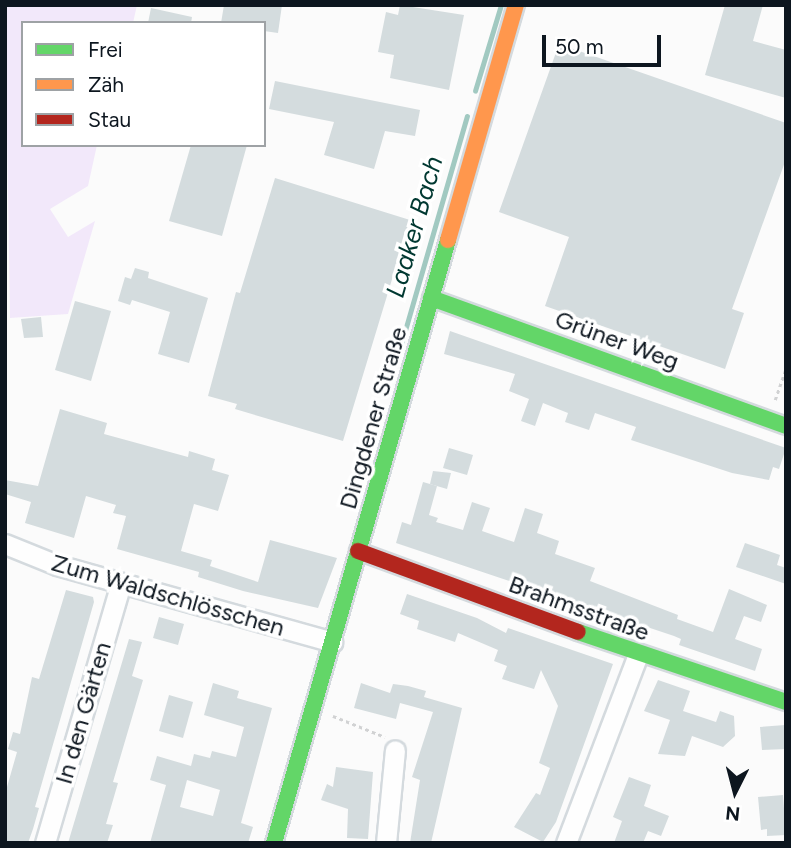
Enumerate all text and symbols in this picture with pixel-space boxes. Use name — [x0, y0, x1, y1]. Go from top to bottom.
legend — [21, 21, 266, 147]
scale bar — [546, 21, 665, 65]
text: 50 m — [555, 34, 604, 59]
text: Frei — [88, 37, 123, 62]
text: Zäh — [88, 72, 124, 97]
text: Stau — [88, 107, 131, 132]
water label: Laaker Bach — [380, 153, 450, 301]
street label: Grüner Weg — [551, 304, 683, 376]
street label: Dingdener Straße — [333, 324, 413, 512]
street label: Zum Waldschlösschen — [48, 548, 288, 642]
street label: Brahmsstraße — [505, 569, 653, 647]
street label: In den Gärten — [49, 639, 117, 787]
north arrow — [700, 757, 770, 827]
text: N — [724, 801, 741, 826]

